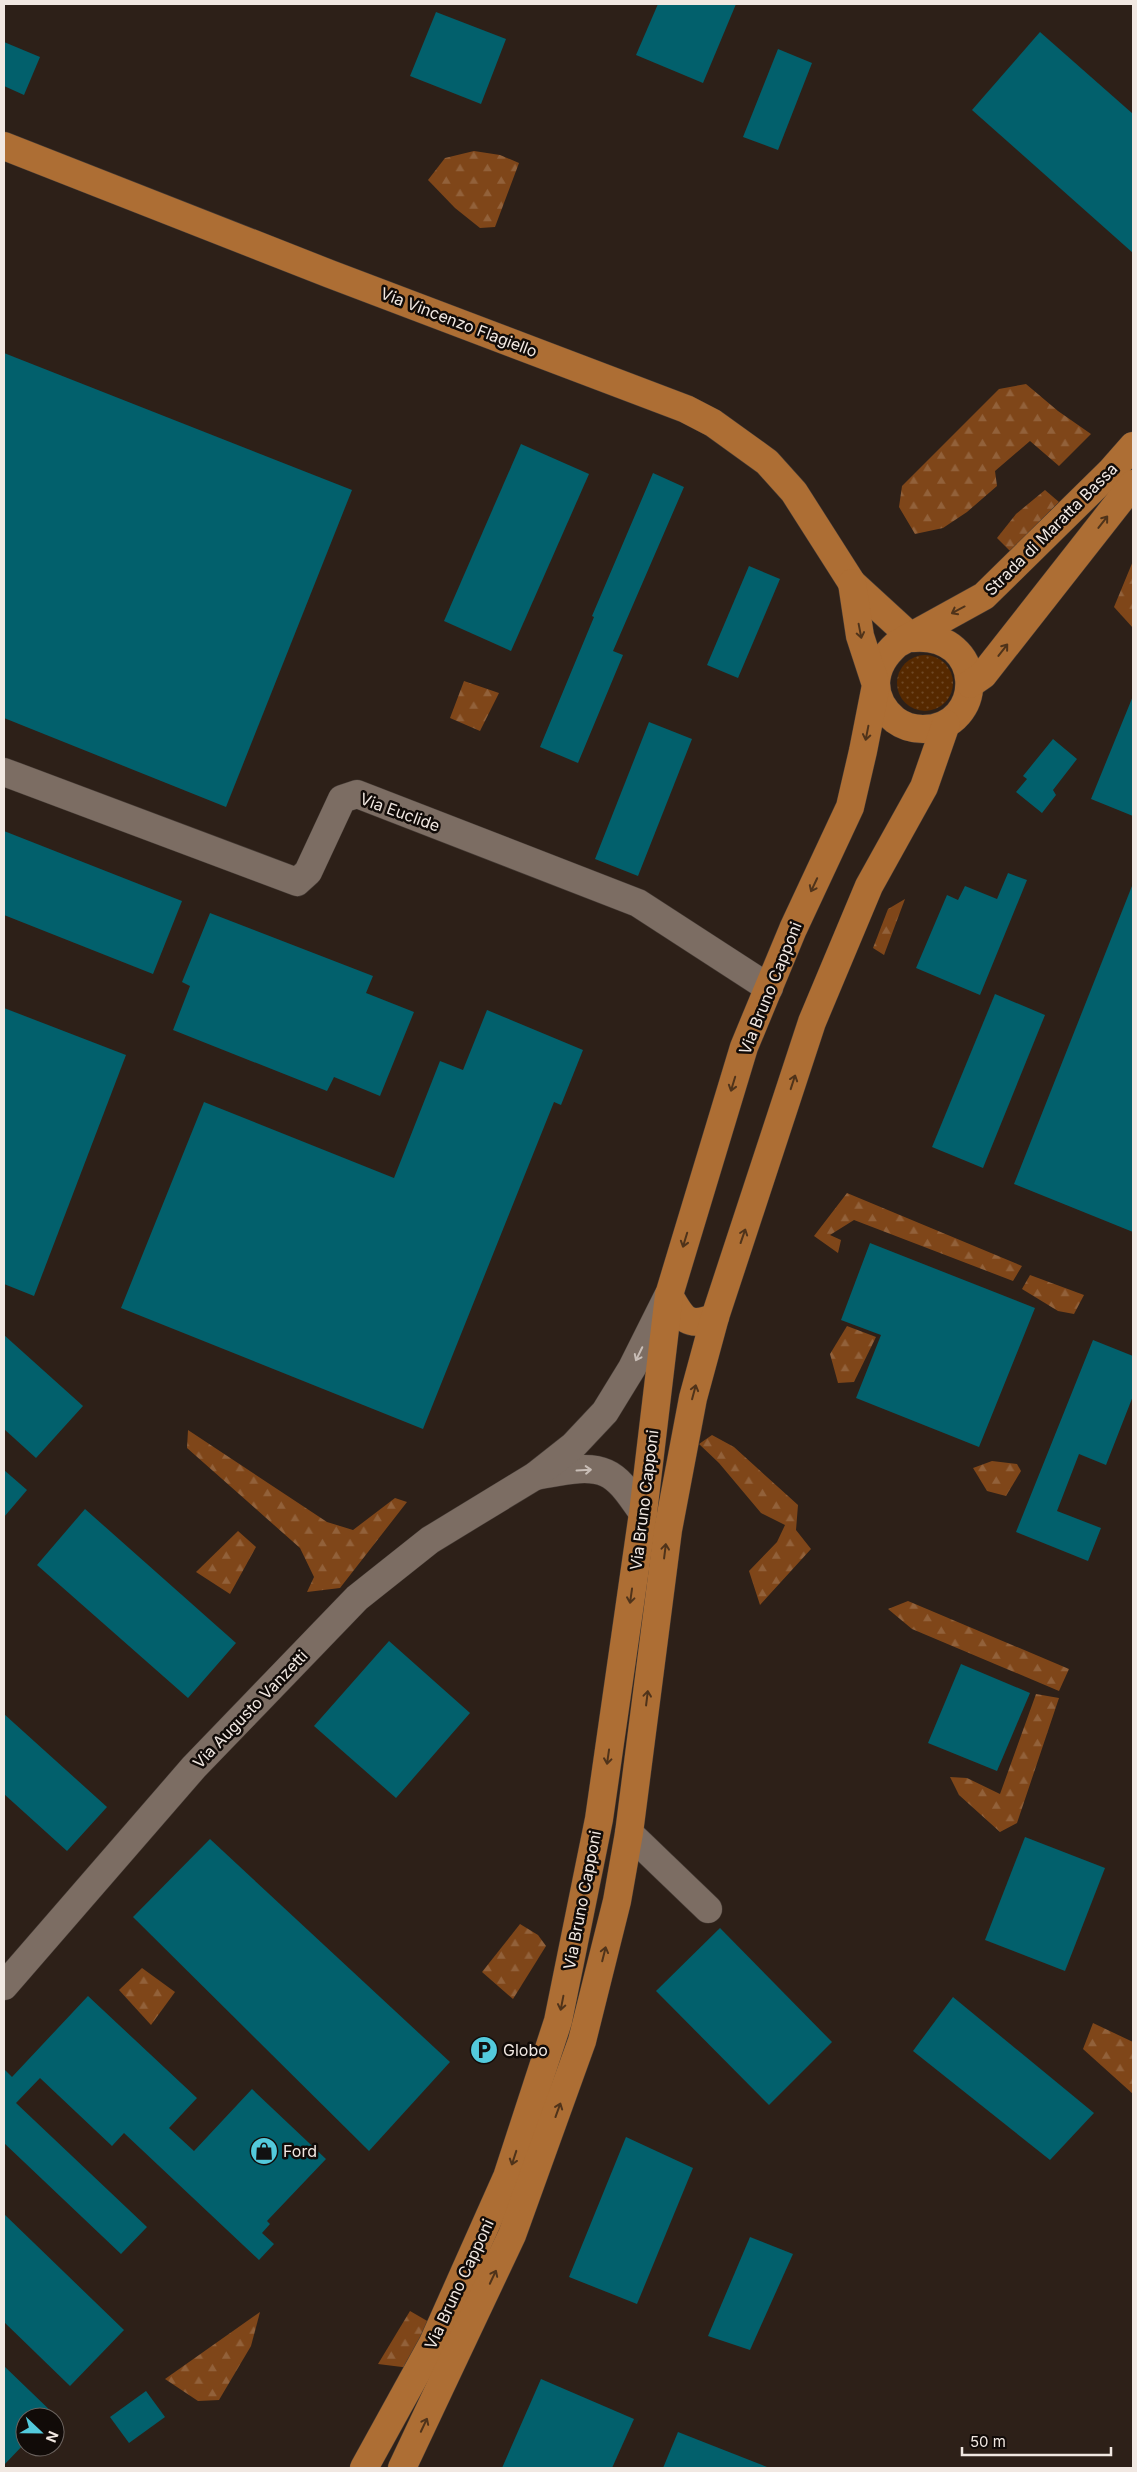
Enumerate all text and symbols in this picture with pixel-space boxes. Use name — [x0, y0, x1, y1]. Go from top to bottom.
street label: Via Vincenzo Flagiello — [378, 283, 540, 361]
street label: Strada di Maratta Bassa — [981, 459, 1121, 599]
one-way arrow — [1098, 515, 1109, 528]
one-way arrow — [951, 606, 966, 615]
one-way arrow — [856, 623, 865, 639]
one-way arrow — [998, 643, 1009, 656]
one-way arrow — [862, 724, 871, 740]
street label: Via Euclide — [357, 788, 443, 836]
one-way arrow — [808, 877, 818, 892]
street label: Via Bruno Capponi — [734, 919, 806, 1057]
one-way arrow — [788, 1074, 798, 1090]
one-way arrow — [727, 1076, 737, 1092]
one-way arrow — [738, 1229, 748, 1245]
one-way arrow — [680, 1231, 690, 1247]
one-way arrow — [634, 1346, 643, 1361]
one-way arrow — [690, 1384, 700, 1400]
street label: Via Bruno Capponi — [625, 1429, 663, 1571]
one-way arrow — [575, 1466, 591, 1475]
one-way arrow — [660, 1544, 670, 1560]
one-way arrow — [626, 1588, 636, 1604]
street label: Via Augusto Vanzetti — [189, 1646, 311, 1772]
one-way arrow — [642, 1691, 652, 1707]
one-way arrow — [602, 1749, 612, 1765]
street label: Via Bruno Capponi — [559, 1829, 605, 1971]
one-way arrow — [600, 1947, 609, 1963]
one-way arrow — [556, 1994, 566, 2010]
parking icon: Globo — [469, 2035, 499, 2065]
place label: Globo — [503, 2040, 548, 2060]
one-way arrow — [553, 2102, 563, 2118]
shop icon: Ford — [249, 2136, 279, 2166]
place label: Ford — [283, 2141, 317, 2161]
one-way arrow — [508, 2149, 518, 2165]
street label: Via Bruno Capponi — [420, 2216, 498, 2352]
one-way arrow — [488, 2270, 498, 2285]
north arrow — [15, 2407, 65, 2457]
one-way arrow — [420, 2418, 430, 2433]
scale bar — [962, 2424, 1111, 2456]
text: N — [43, 2429, 62, 2445]
text: 50 m — [970, 2432, 1006, 2451]

